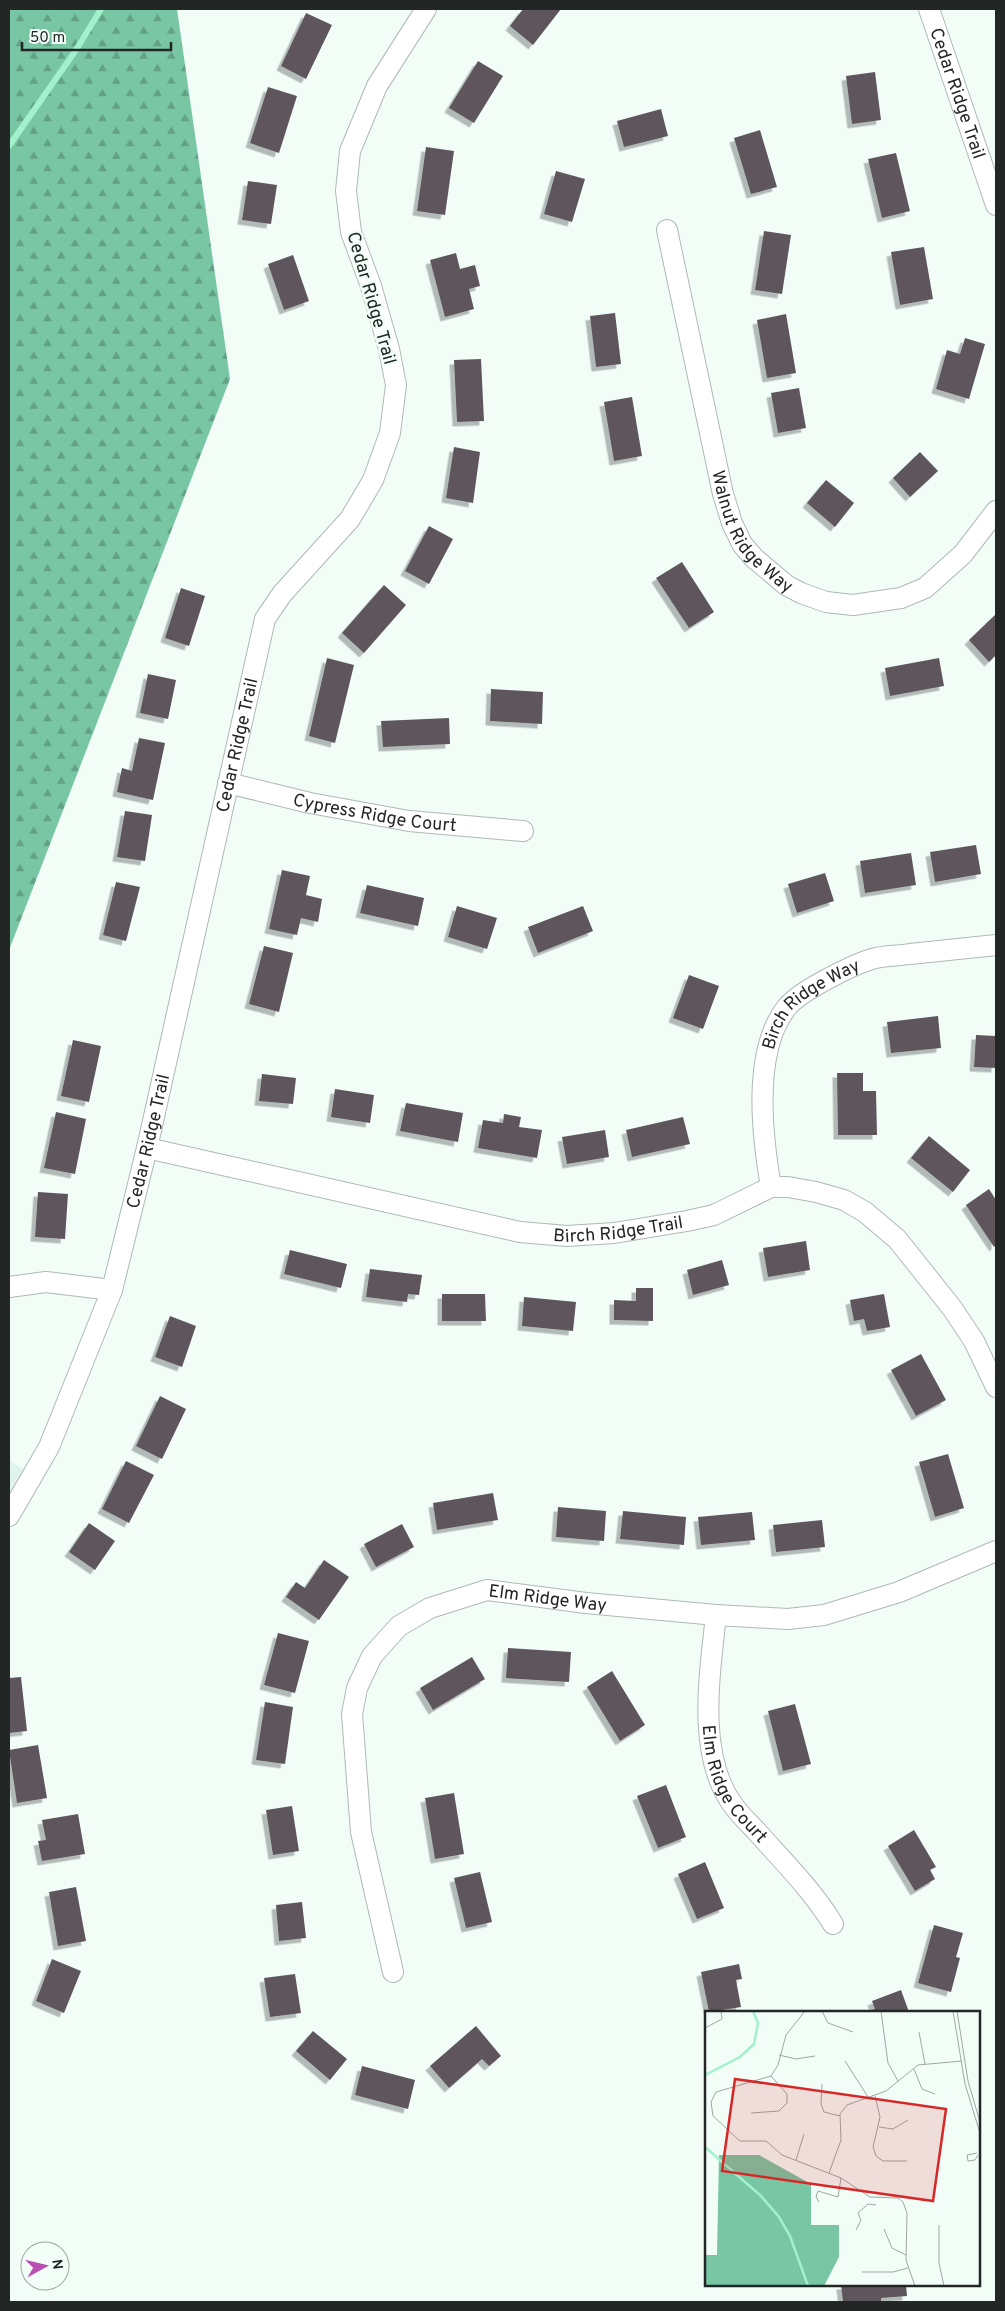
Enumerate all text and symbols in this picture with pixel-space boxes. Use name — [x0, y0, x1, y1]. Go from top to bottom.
scale bar — [22, 20, 171, 52]
street label: Cedar Ridge Trail — [923, 25, 989, 162]
text: 50 m — [30, 29, 65, 48]
street label: Cedar Ridge Trail — [341, 229, 400, 367]
street label: Walnut Ridge Way — [705, 469, 796, 599]
street label: Cedar Ridge Trail — [212, 676, 264, 815]
street label: Cypress Ridge Court — [290, 789, 457, 838]
street label: Birch Ridge Way — [758, 955, 864, 1052]
street label: Cedar Ridge Trail — [123, 1072, 176, 1211]
street label: Birch Ridge Trail — [552, 1212, 685, 1249]
street label: Elm Ridge Way — [487, 1580, 608, 1618]
street label: Elm Ridge Court — [696, 1724, 772, 1849]
inset map — [705, 2011, 980, 2286]
north arrow — [20, 2241, 70, 2291]
text: N — [47, 2258, 66, 2271]

